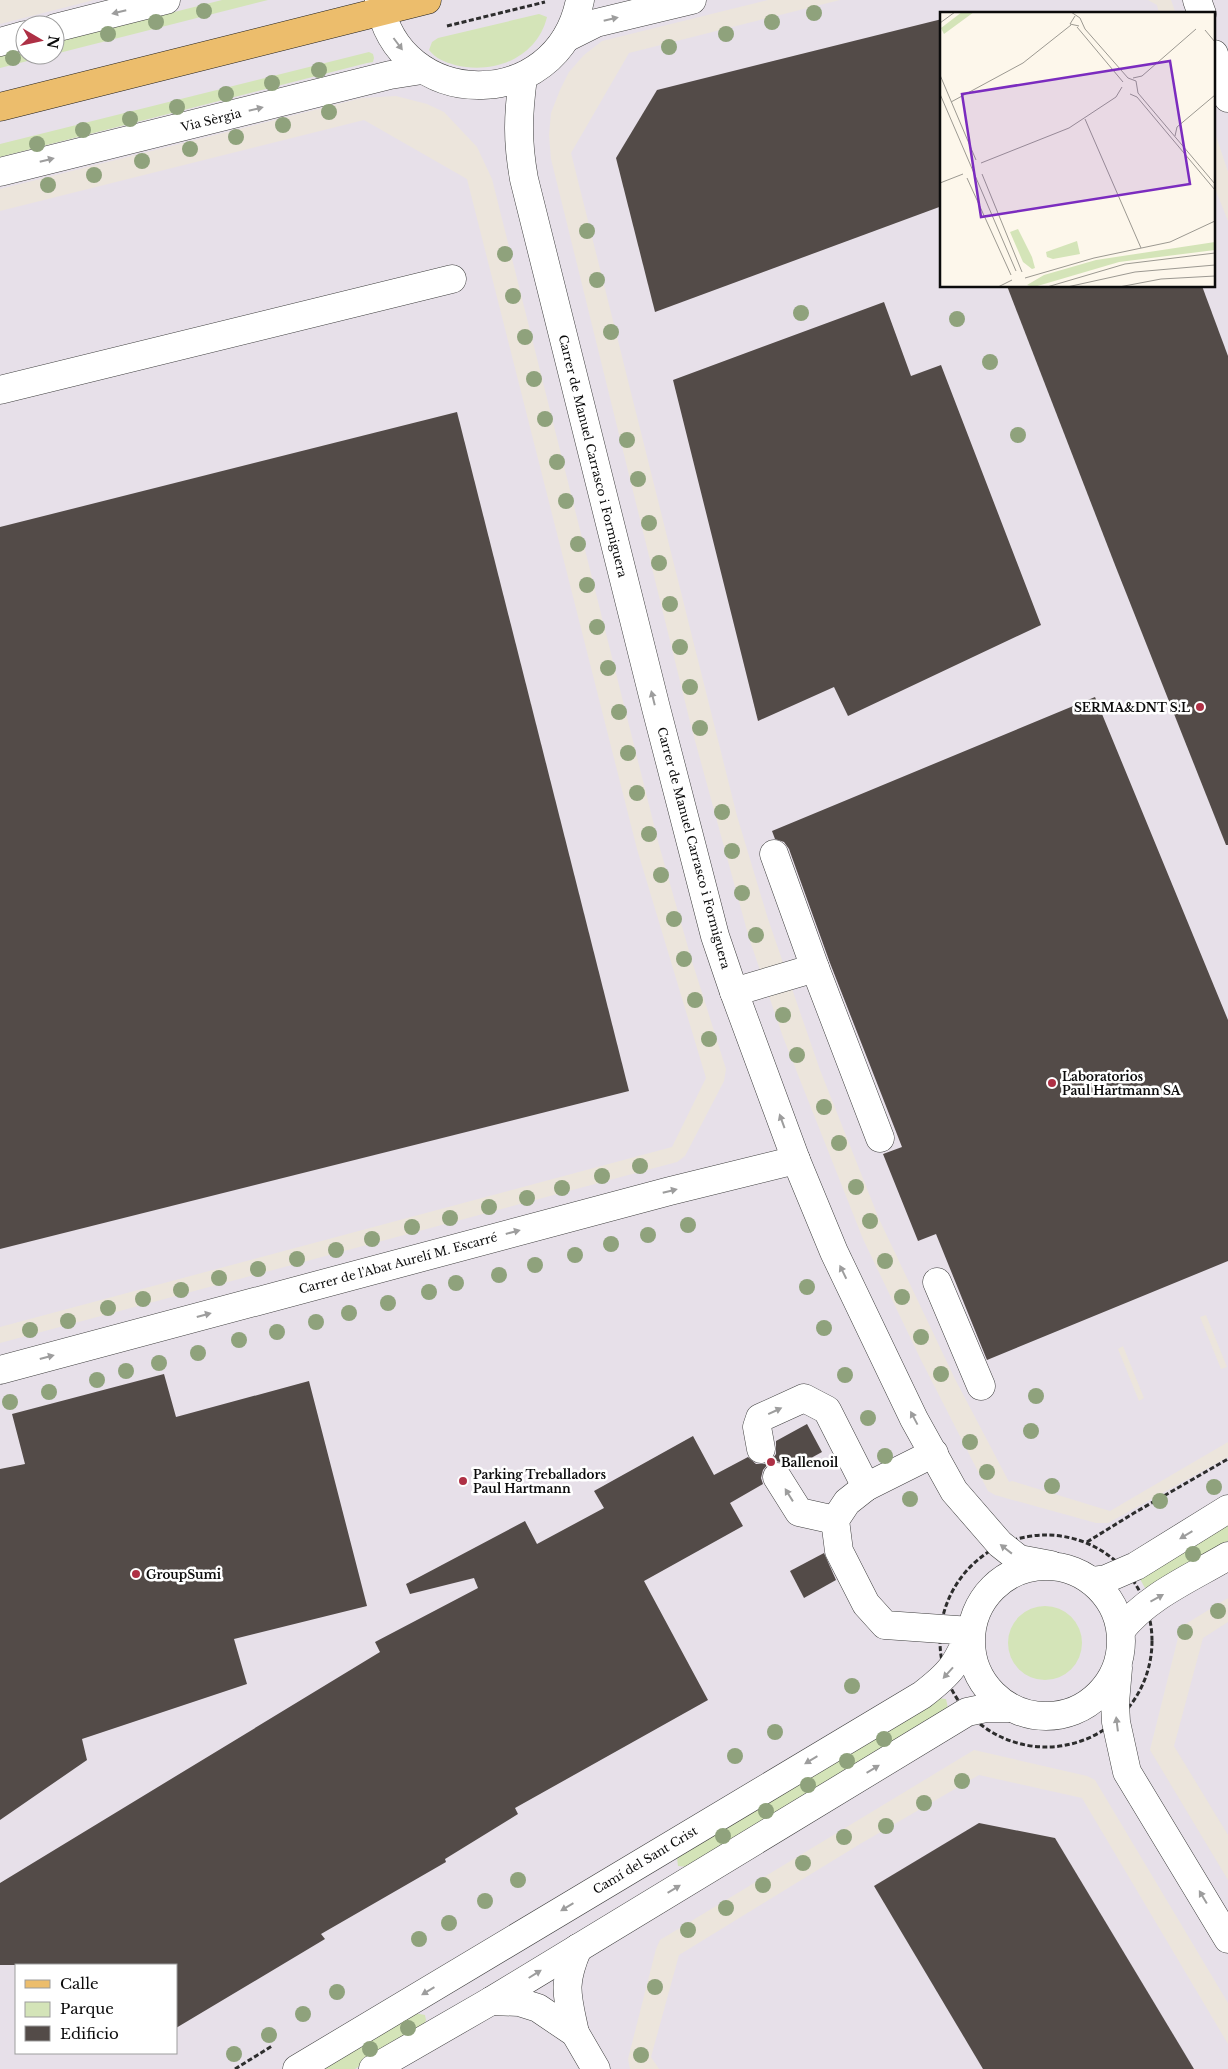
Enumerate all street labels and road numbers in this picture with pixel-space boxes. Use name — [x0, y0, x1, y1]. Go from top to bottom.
street label: Via Sèrgia — [178, 105, 243, 135]
street label: Carrer de Manuel Carrasco i Formiguera — [556, 333, 631, 579]
street label: Carrer de Manuel Carrasco i Formiguera — [654, 725, 734, 971]
street label: Carrer de l'Abat Aurelí M. Escarré — [297, 1229, 499, 1297]
street label: Camí del Sant Crist — [590, 1823, 700, 1897]

